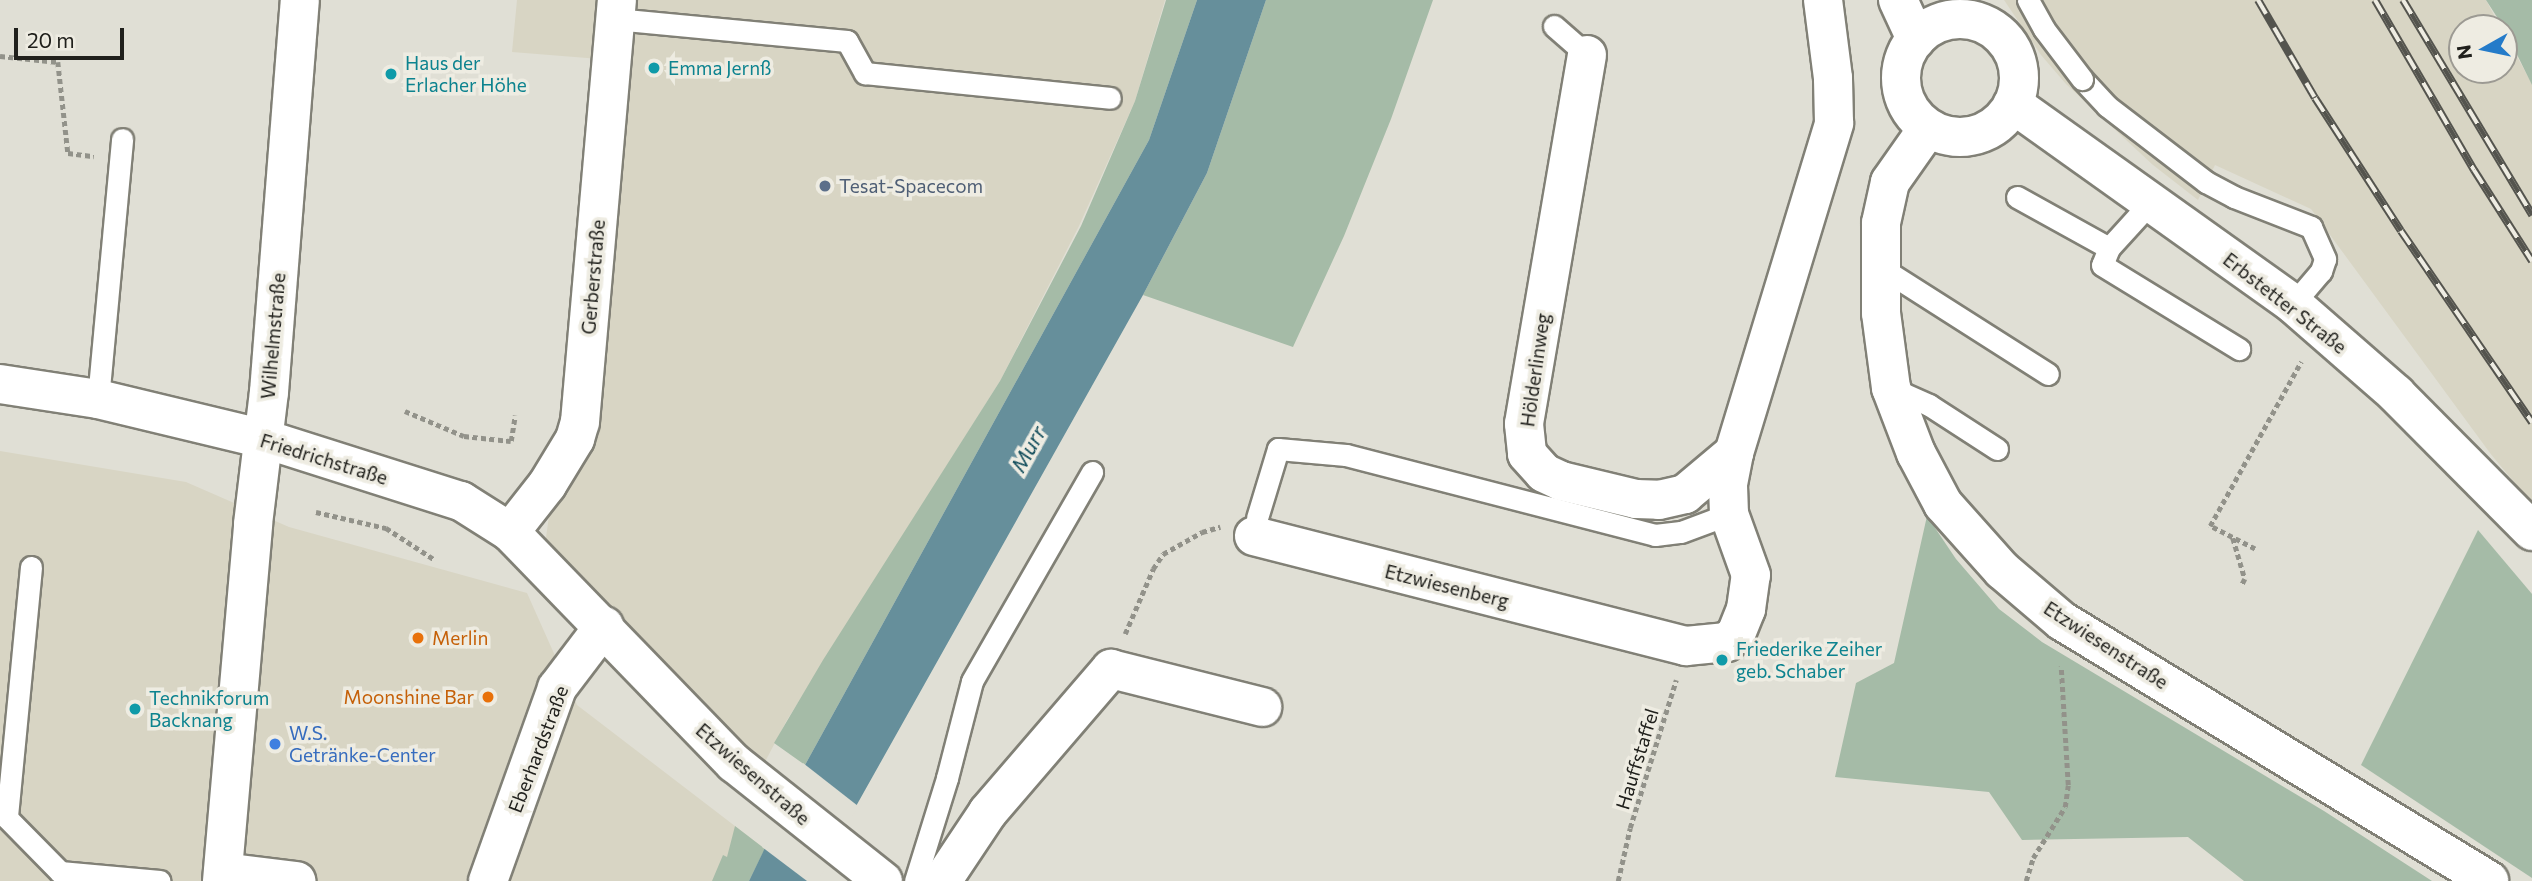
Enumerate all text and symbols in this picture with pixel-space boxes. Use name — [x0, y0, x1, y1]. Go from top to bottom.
scale bar — [18, 14, 128, 58]
north arrow — [2448, 14, 2518, 84]
text: 20 m — [27, 27, 75, 52]
text: N — [2451, 43, 2476, 61]
place label: Haus der Erlacher Höhe — [405, 52, 527, 96]
place label: Emma Jernß — [668, 57, 772, 79]
marker: Emma Jernß — [646, 60, 662, 76]
marker: Haus der Erlacher Höhe — [383, 66, 399, 82]
place label: Tesat-Spacecom — [839, 175, 983, 197]
marker: Tesat-Spacecom — [817, 178, 833, 194]
street label: Gerberstraße — [577, 219, 609, 335]
street label: Erbstetter Straße — [2219, 248, 2351, 358]
street label: Wilhelmstraße — [256, 272, 290, 400]
street label: Hölderlinweg — [1516, 312, 1554, 428]
water label: Murr — [1005, 422, 1051, 476]
street label: Friedrichstraße — [258, 429, 390, 489]
street label: Etzwiesenberg — [1383, 560, 1511, 612]
street label: Etzwiesenstraße — [2040, 596, 2172, 694]
place label: Merlin — [432, 627, 488, 649]
marker: Merlin — [410, 630, 426, 646]
place label: Friederike Zeiher geb. Schaber — [1736, 638, 1882, 682]
marker: Friederike Zeiher geb. Schaber — [1714, 652, 1730, 668]
street label: Eberhardstraße — [503, 682, 573, 816]
place label: Moonshine Bar — [344, 686, 474, 708]
place label: Technikforum Backnang — [149, 687, 269, 731]
marker: Moonshine Bar — [480, 689, 496, 705]
marker: Technikforum Backnang — [127, 701, 143, 717]
street label: Hauffstaffel — [1611, 706, 1663, 812]
street label: Etzwiesenstraße — [691, 718, 815, 830]
place label: W.S. Getränke-Center — [289, 722, 436, 766]
marker: W.S. Getränke-Center — [267, 736, 283, 752]

